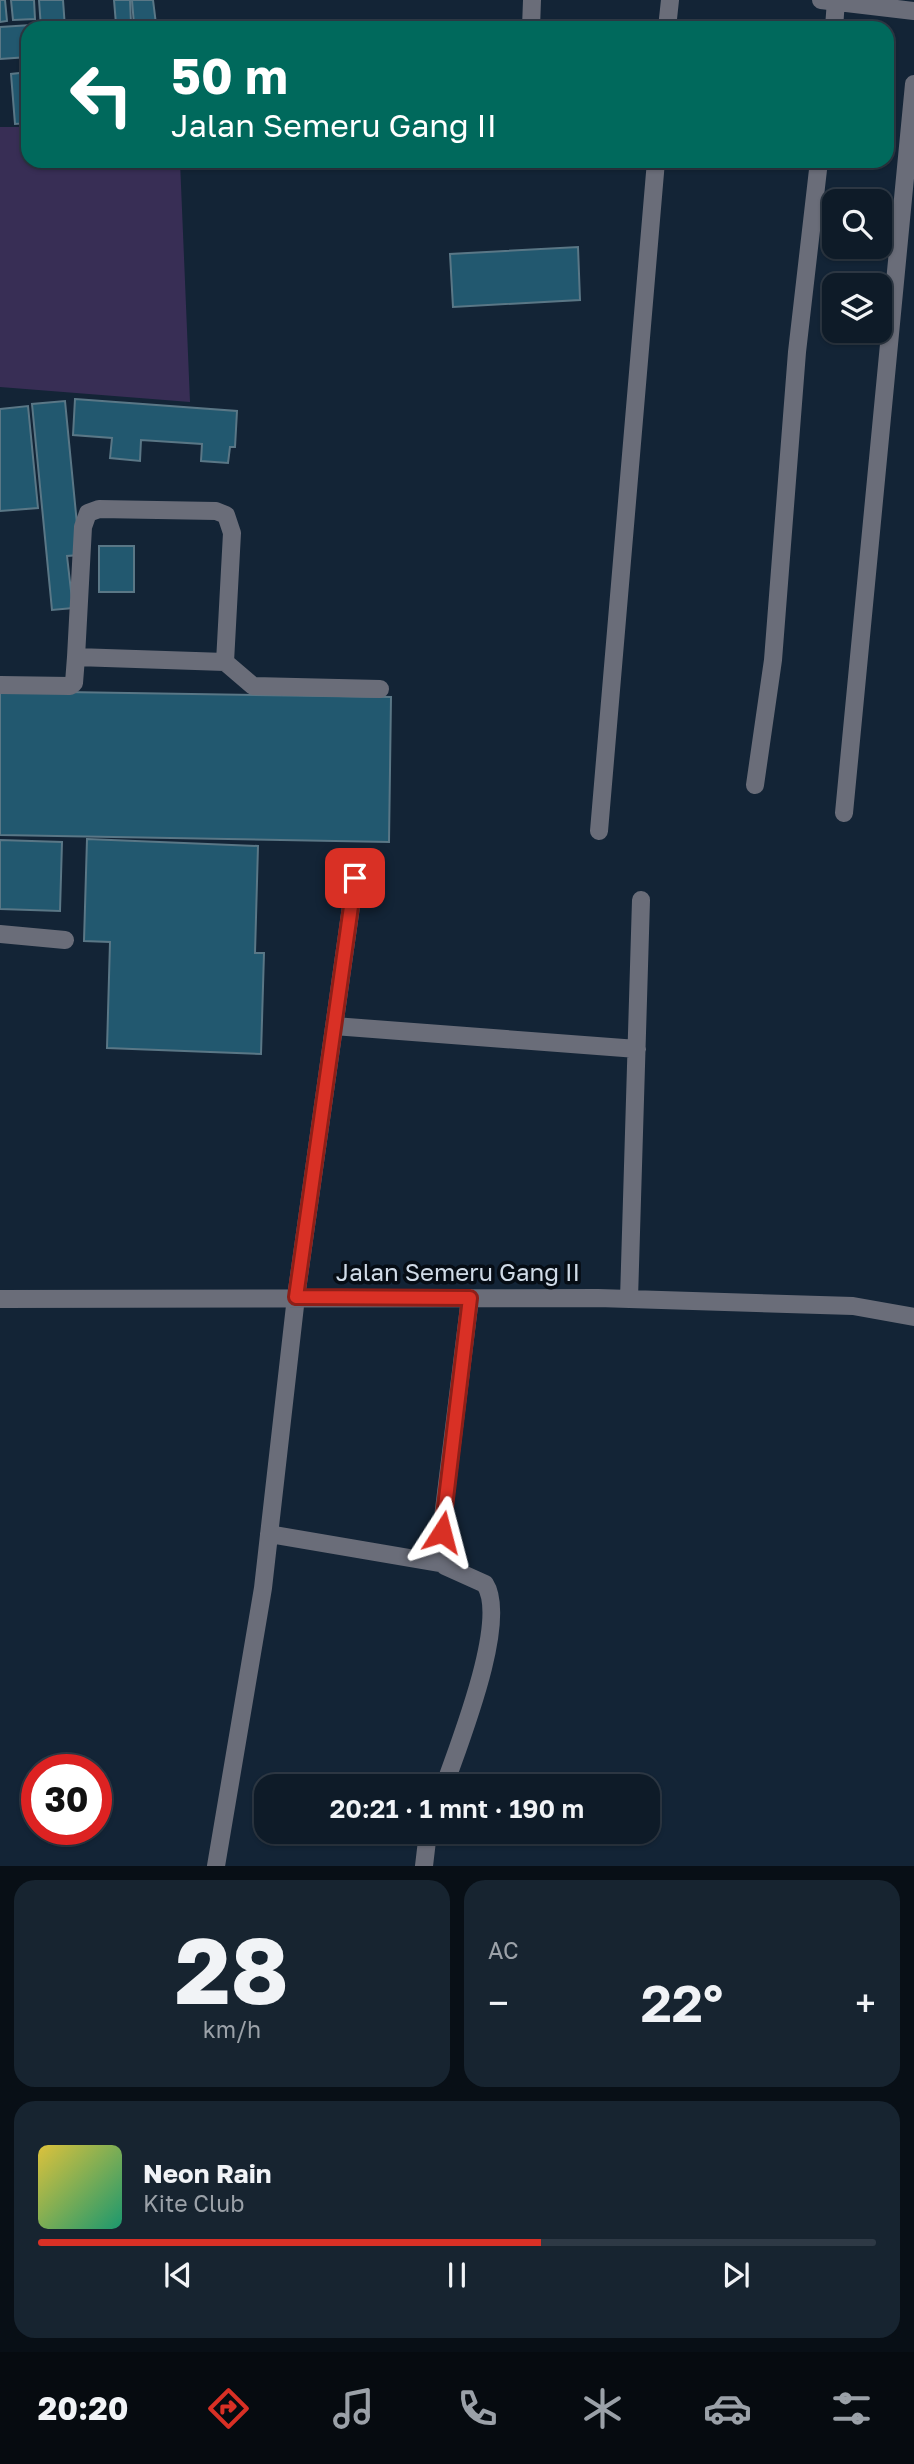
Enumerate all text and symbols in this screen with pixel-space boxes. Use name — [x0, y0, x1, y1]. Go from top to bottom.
text: 50 m — [171, 46, 288, 105]
icon: left — [56, 49, 147, 140]
text: Jalan Semeru Gang II — [171, 106, 497, 144]
map controls — [822, 189, 892, 343]
button: search — [822, 189, 892, 259]
button: layers — [822, 273, 892, 343]
pin — [325, 848, 385, 908]
icon: arrive — [336, 859, 374, 897]
street label: Jalan Semeru Gang II — [336, 1257, 580, 1286]
position arrow — [405, 1495, 479, 1569]
speed limit sign: 30 — [21, 1754, 112, 1845]
text: 20:21 · 1 mnt · 190 m — [330, 1793, 584, 1824]
text: 28 — [175, 1915, 289, 2024]
text: AC — [488, 1936, 519, 1964]
text: 22° — [641, 1971, 723, 2033]
text: − — [488, 1980, 509, 2025]
text: + — [855, 1980, 876, 2025]
text: km/h — [203, 2015, 261, 2043]
text: Neon Rain — [143, 2158, 272, 2189]
text: Kite Club — [143, 2189, 244, 2217]
icon: previous — [159, 2256, 197, 2294]
icon: pause — [438, 2256, 476, 2294]
icon: next — [717, 2256, 755, 2294]
icon: directions — [204, 2384, 253, 2433]
icon: music — [329, 2384, 378, 2433]
icon: phone — [453, 2384, 502, 2433]
icon: climate — [578, 2384, 627, 2433]
icon: car — [703, 2384, 752, 2433]
icon: filters — [827, 2384, 876, 2433]
text: 20:20 — [38, 2389, 129, 2427]

